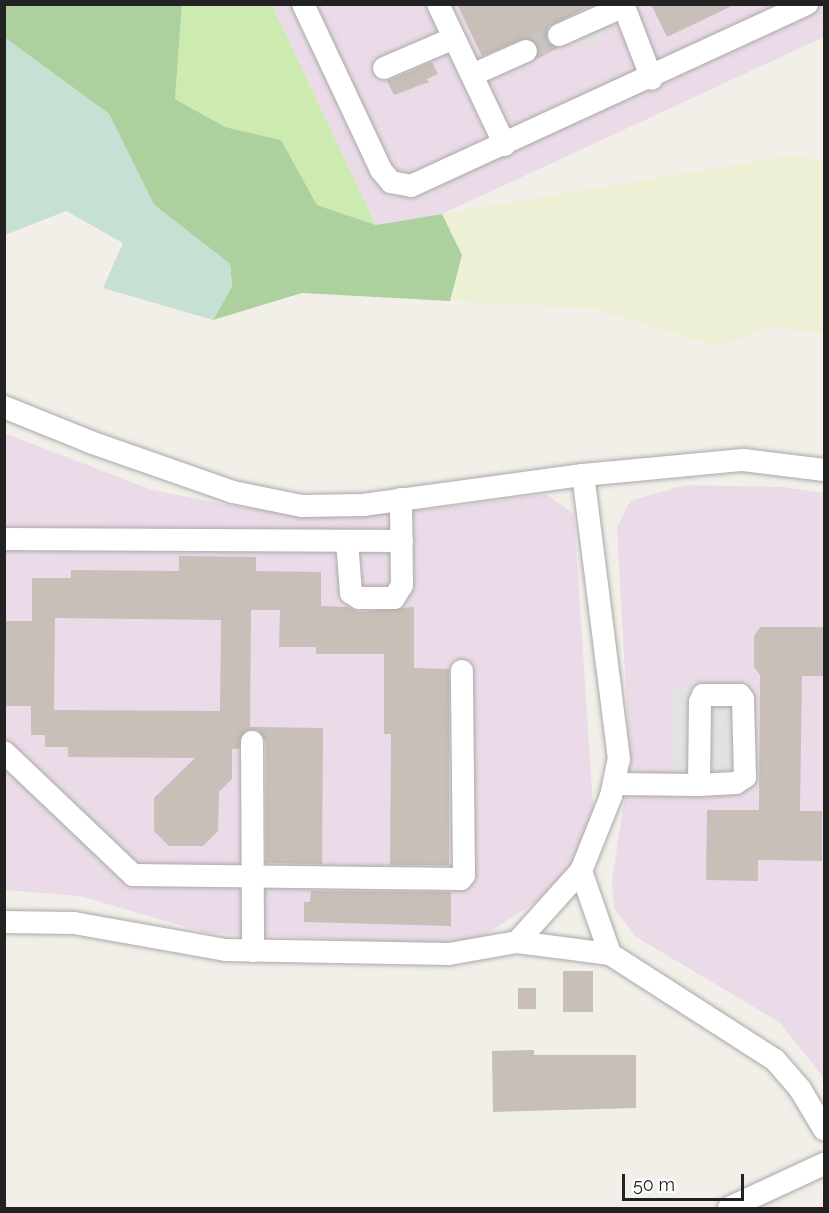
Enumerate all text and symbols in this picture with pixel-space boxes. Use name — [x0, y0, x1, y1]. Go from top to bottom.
scale bar — [625, 1162, 746, 1200]
text: 50 m — [633, 1174, 675, 1195]

